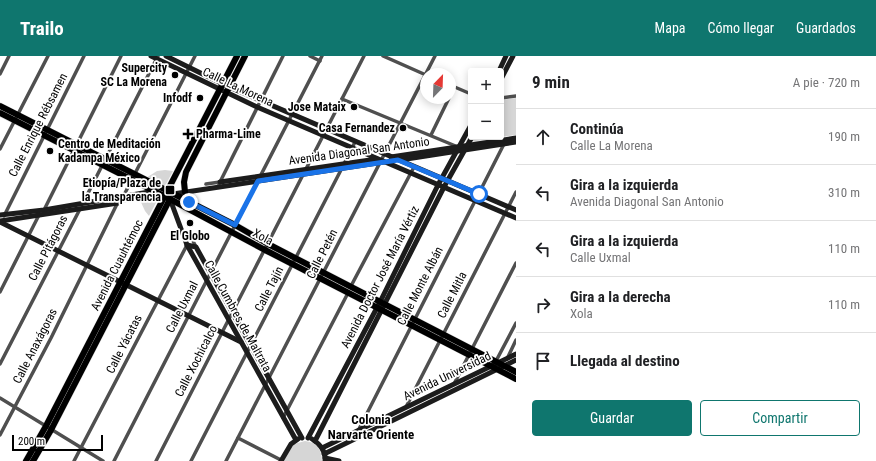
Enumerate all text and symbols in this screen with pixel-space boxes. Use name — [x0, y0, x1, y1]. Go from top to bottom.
text: Trailo — [20, 17, 64, 40]
text: Mapa — [655, 20, 686, 36]
text: Cómo llegar — [708, 20, 774, 36]
text: Guardados — [796, 20, 856, 36]
place label: Supercity SC La Morena — [101, 61, 168, 89]
street label: Calle La Morena — [200, 64, 276, 110]
north arrow — [420, 68, 456, 104]
map controls — [468, 68, 504, 140]
button: + — [468, 68, 504, 104]
marker: Supercity SC La Morena — [170, 70, 180, 80]
street label: Calle Enrique Rébsamen — [6, 71, 70, 179]
text: 9 min — [532, 72, 570, 92]
text: A pie · 720 m — [793, 75, 860, 90]
place label: Infodf — [163, 91, 192, 105]
marker: Infodf — [195, 93, 205, 103]
place label: Jose Mataix — [288, 100, 347, 114]
marker: Jose Mataix — [349, 102, 359, 112]
button: − — [468, 104, 504, 140]
text: Continúa — [570, 120, 624, 138]
place label: Casa Fernandez — [319, 121, 395, 135]
marker: Casa Fernandez — [398, 123, 408, 133]
icon: ahead — [532, 126, 554, 148]
place label: Pharma-Lime — [196, 127, 261, 141]
marker: Pharma-Lime — [183, 129, 193, 139]
text: 190 m — [828, 129, 860, 144]
street label: Avenida Diagonal San Antonio — [288, 134, 430, 168]
place label: Centro de Meditación Kadampa México — [58, 137, 161, 165]
text: Calle La Morena — [570, 138, 653, 153]
marker: Centro de Meditación Kadampa México — [45, 146, 55, 156]
place label: Etiopía/Plaza de la Transparencia — [82, 176, 161, 204]
text: Gira a la izquierda — [570, 176, 678, 194]
icon: left — [532, 182, 554, 204]
marker: Etiopía/Plaza de la Transparencia — [164, 184, 176, 196]
route start — [470, 185, 488, 203]
text: 310 m — [828, 185, 860, 200]
route end — [180, 193, 198, 211]
text: Avenida Diagonal San Antonio — [570, 194, 724, 209]
street label: Avenida Doctor José María Vértiz — [338, 204, 422, 350]
street label: Calle Pitágoras — [25, 213, 71, 283]
street label: Avenida Cuauhtémoc — [88, 217, 146, 313]
marker: El Globo — [185, 218, 195, 228]
street label: Xola — [250, 226, 276, 248]
street label: Calle Petén — [304, 227, 340, 281]
place label: El Globo — [170, 229, 210, 243]
text: Gira a la izquierda — [570, 232, 678, 250]
icon: left — [532, 238, 554, 260]
text: 110 m — [828, 241, 860, 256]
street label: Calle Monte Albán — [394, 244, 446, 328]
text: Calle Uxmal — [570, 250, 631, 265]
street label: Calle Cumbres de Maltrata — [202, 258, 275, 374]
street label: Calle Tajín — [252, 264, 286, 314]
street label: Calle Mitla — [434, 269, 470, 321]
street label: Calle Uxmal — [163, 279, 201, 335]
text: Gira a la derecha — [570, 288, 671, 306]
icon: right — [532, 294, 554, 316]
text: 110 m — [828, 297, 860, 312]
street label: Calle Anaxágoras — [10, 306, 60, 386]
text: Xola — [570, 306, 593, 321]
street label: Calle Yácatas — [103, 312, 145, 376]
street label: Calle Xochicalco — [172, 323, 220, 399]
street label: Avenida Universidad — [401, 349, 493, 403]
icon: arrive — [532, 350, 554, 372]
text: Llegada al destino — [570, 352, 680, 370]
button: Guardar — [532, 400, 692, 436]
button: Compartir — [700, 400, 860, 436]
district label: Colonia Narvarte Oriente — [328, 412, 414, 442]
scale bar — [12, 433, 103, 452]
text: 200 m — [18, 435, 45, 448]

